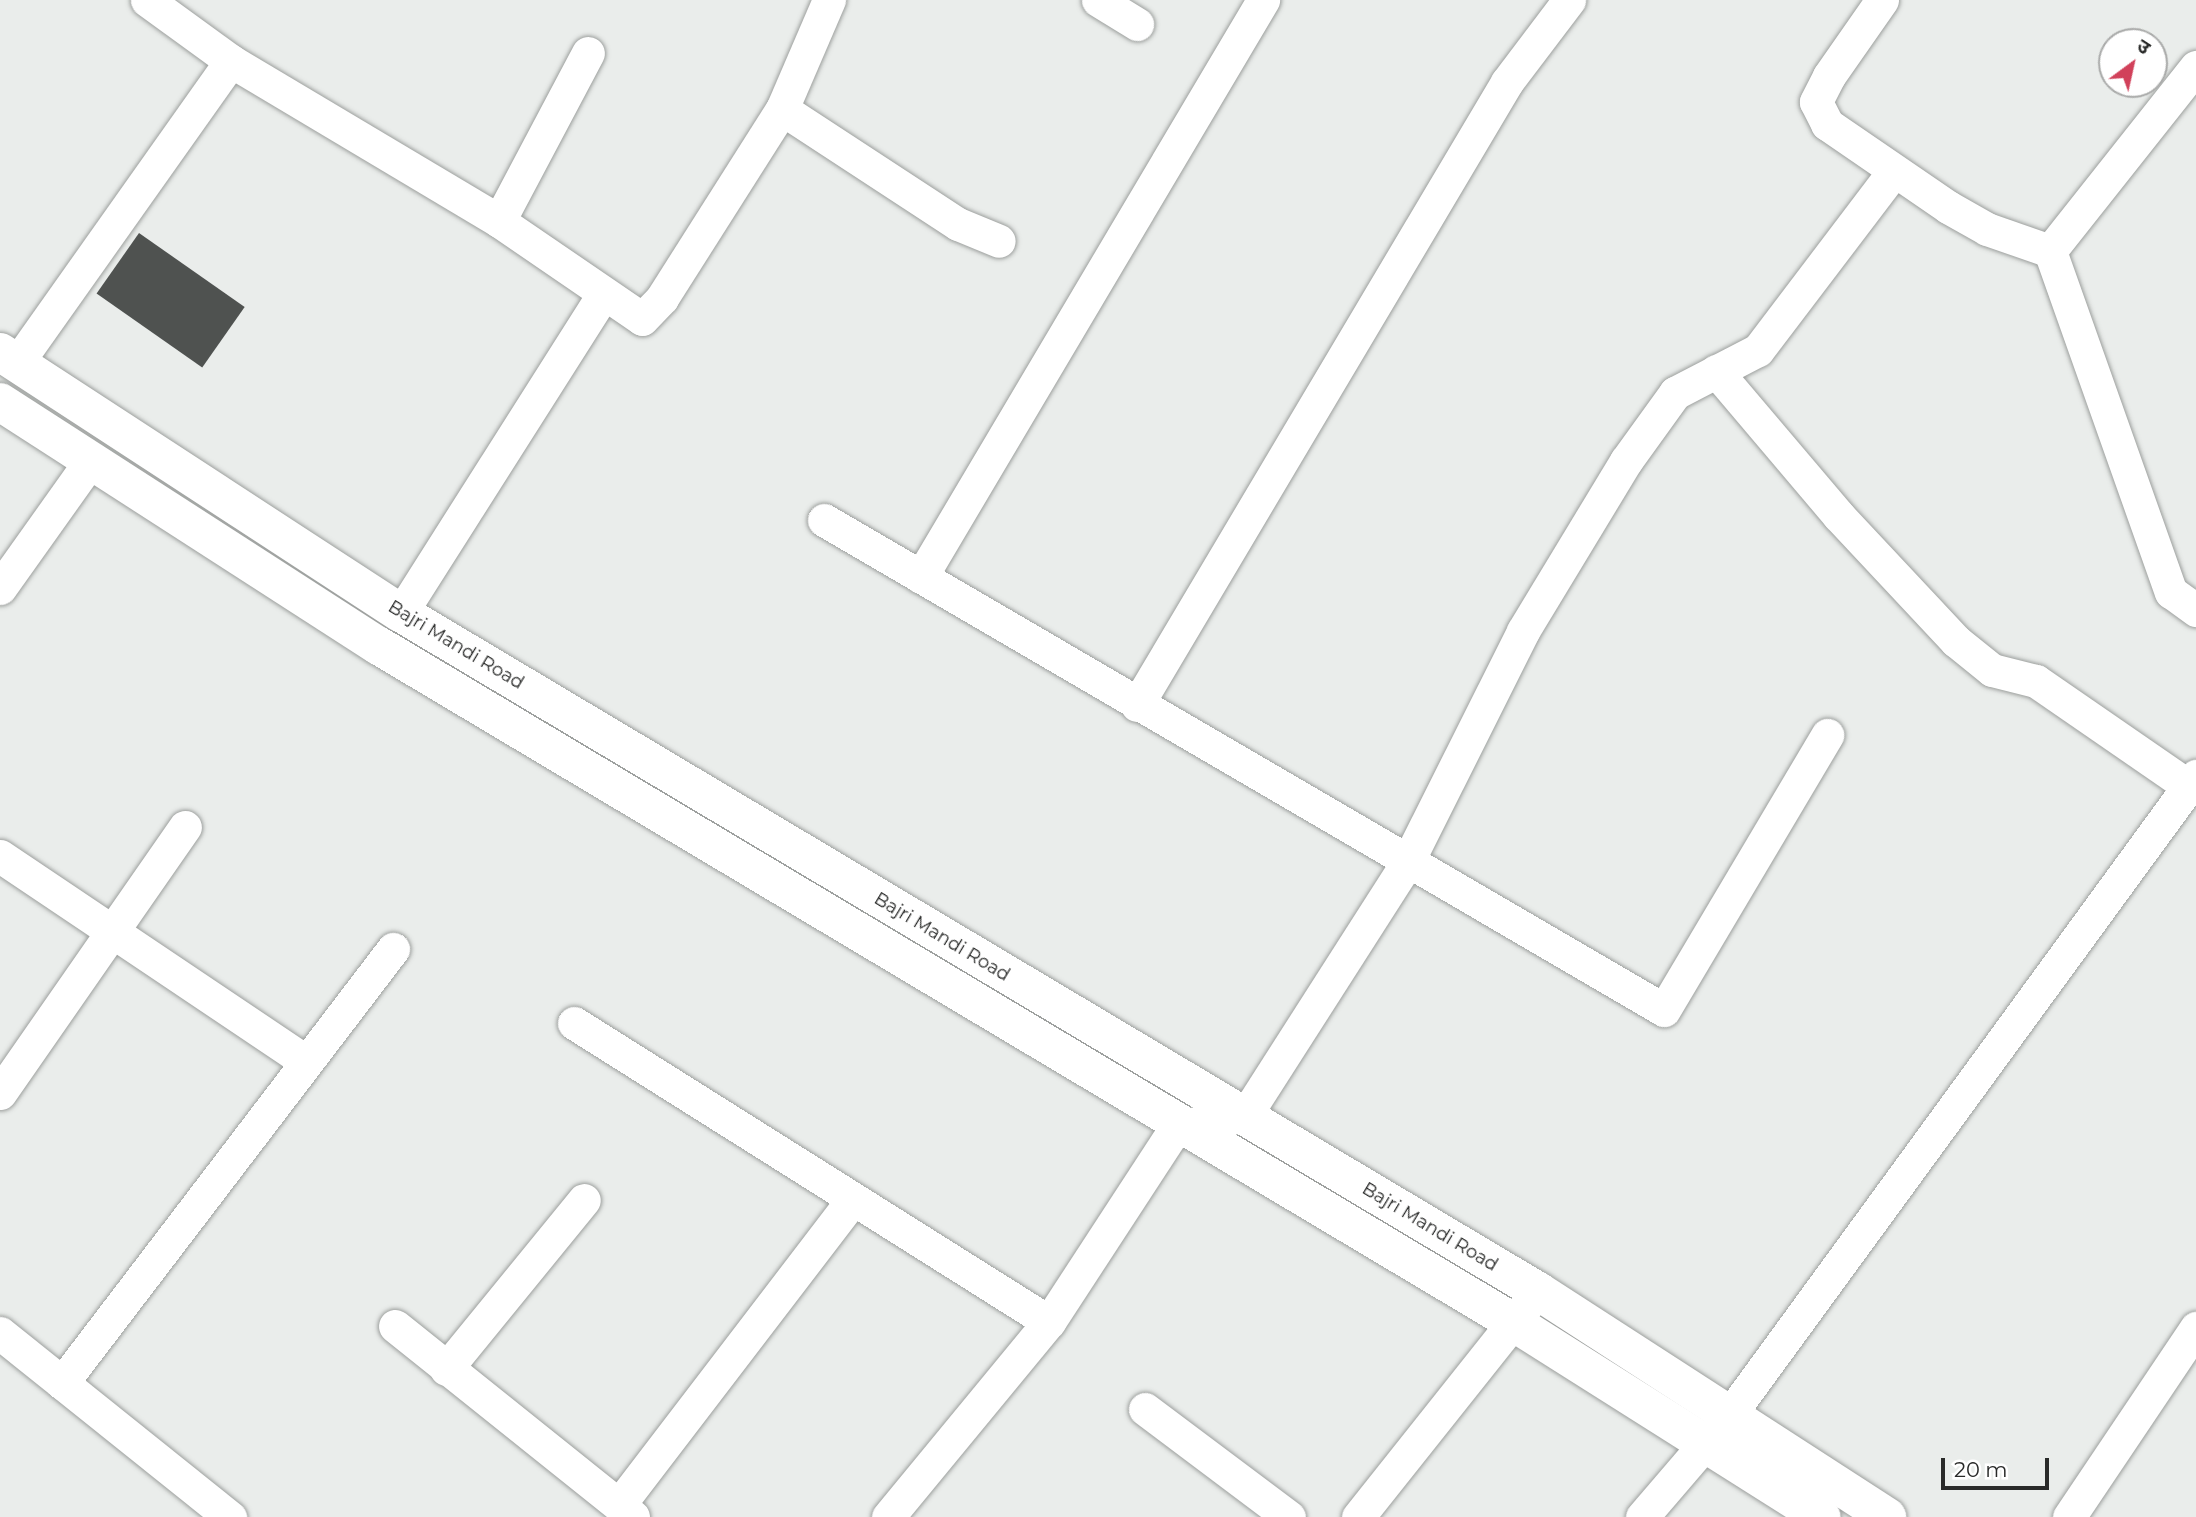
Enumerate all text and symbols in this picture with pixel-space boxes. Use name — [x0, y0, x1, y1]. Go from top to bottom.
north arrow — [2098, 28, 2168, 98]
text: उ — [2133, 34, 2155, 59]
street label: Bajri Mandi Road — [384, 596, 528, 694]
street label: Bajri Mandi Road — [870, 888, 1014, 986]
street label: Bajri Mandi Road — [1358, 1178, 1502, 1276]
scale bar — [1944, 1444, 2052, 1488]
text: 20 m — [1954, 1457, 2008, 1482]

